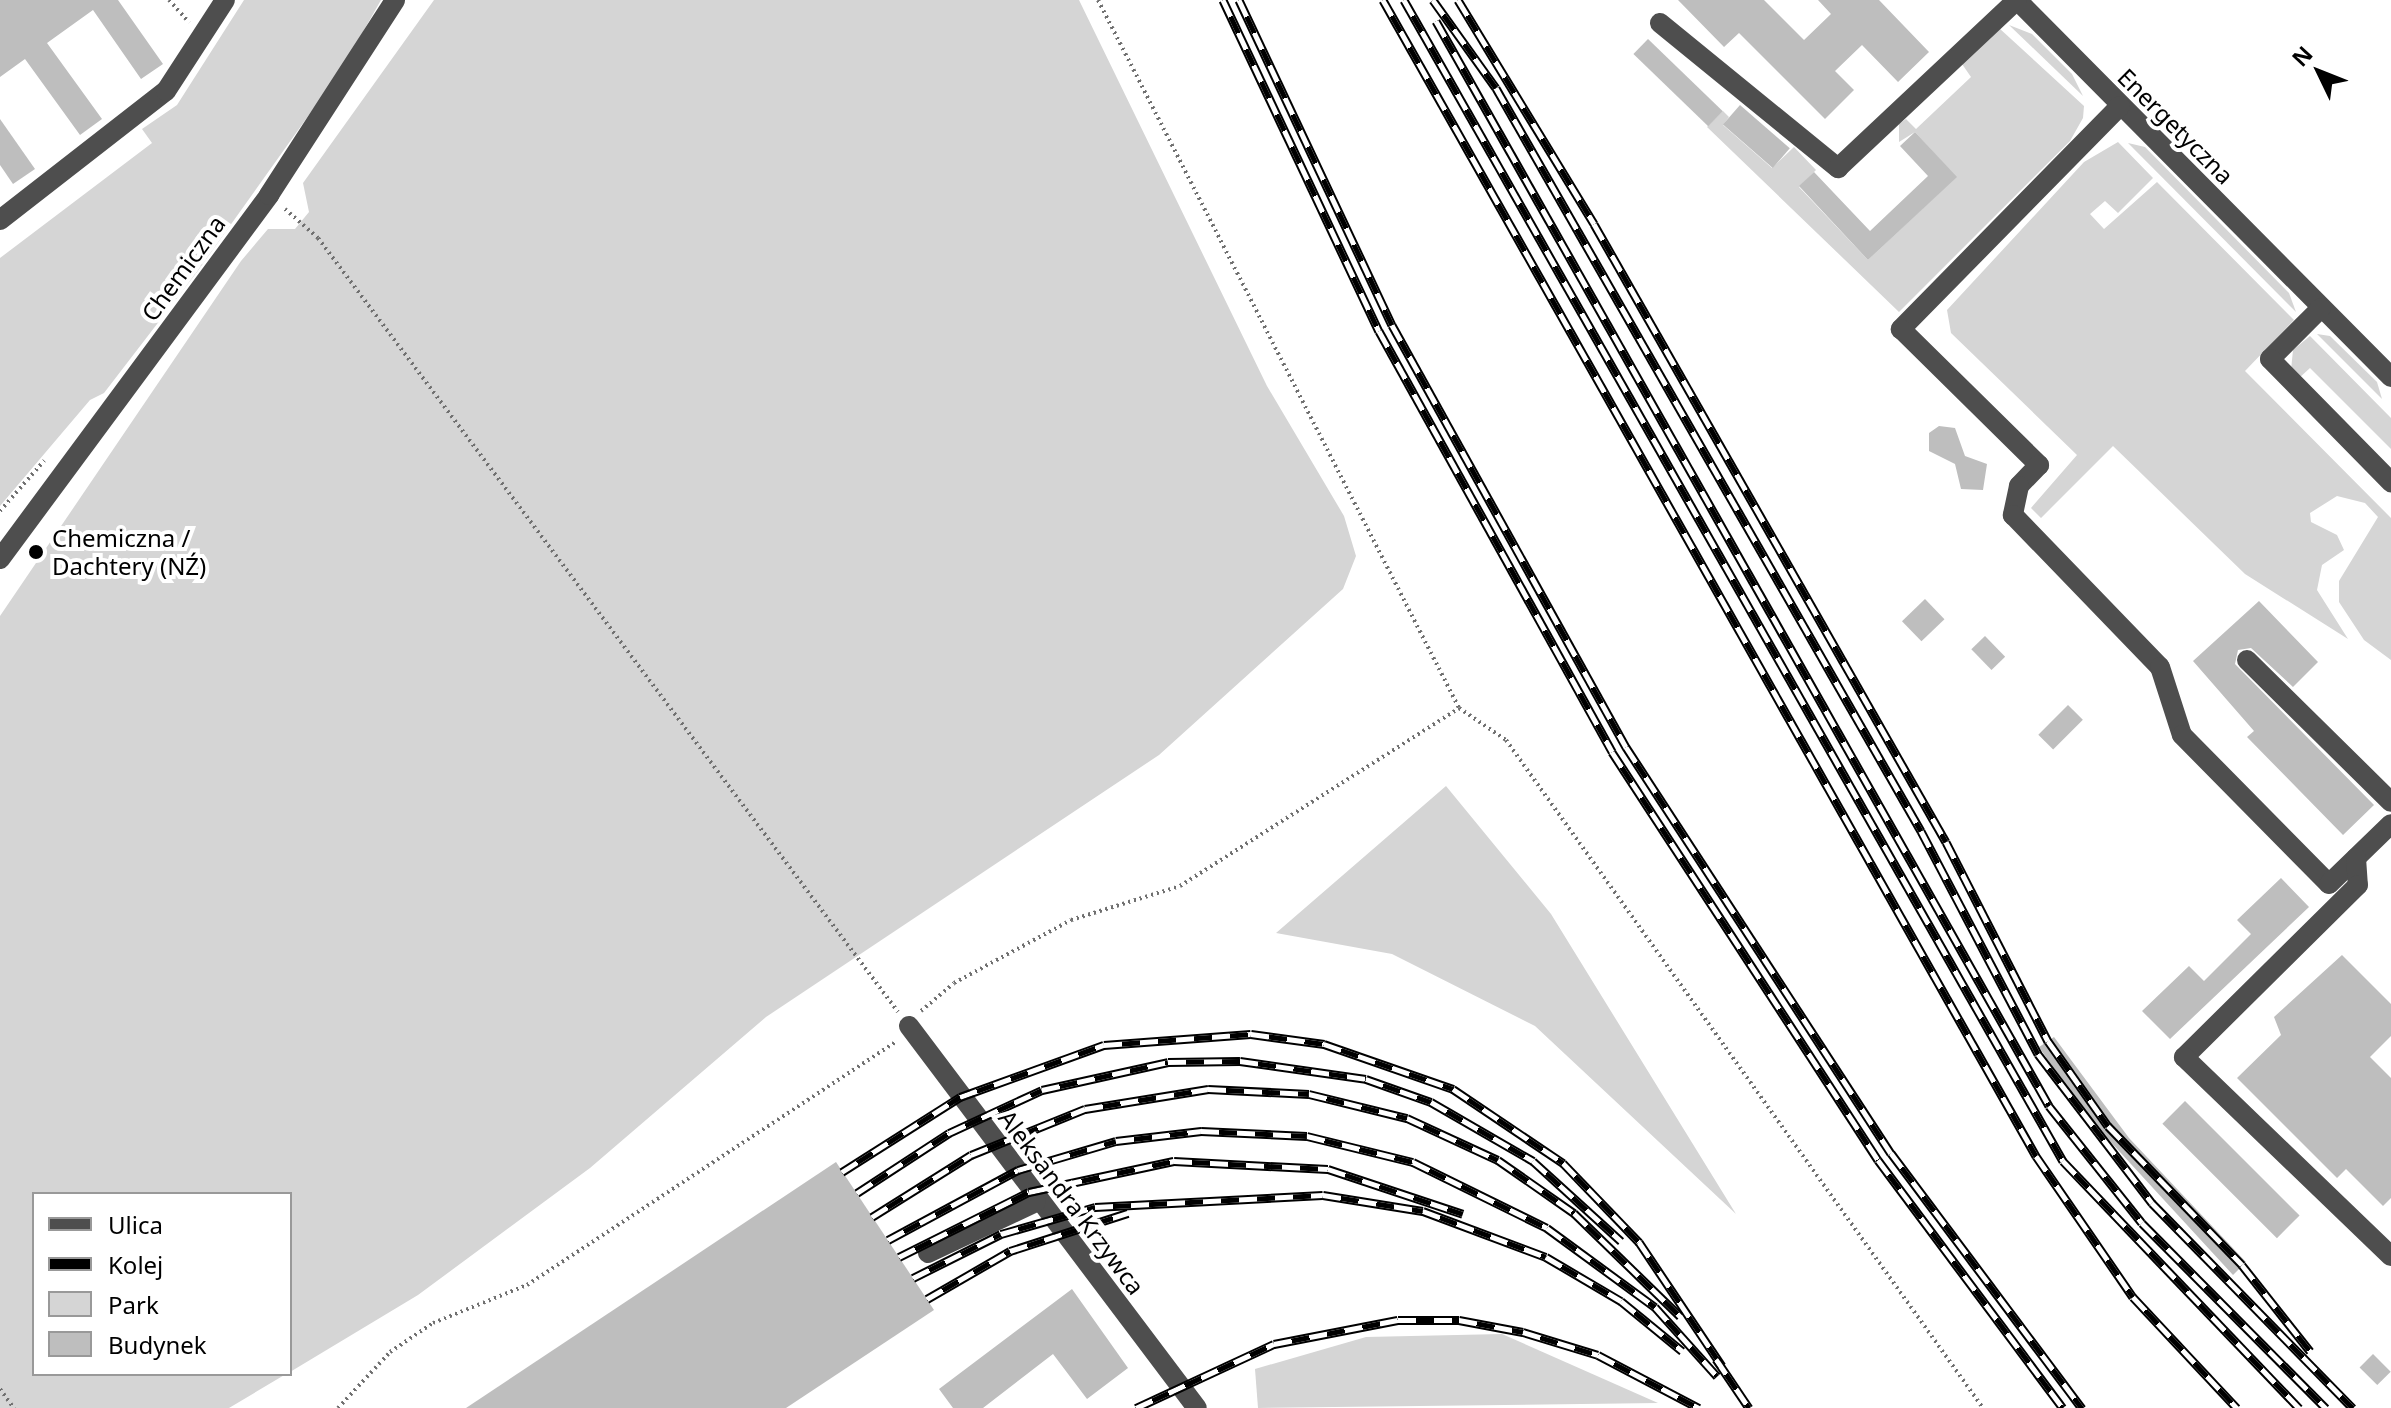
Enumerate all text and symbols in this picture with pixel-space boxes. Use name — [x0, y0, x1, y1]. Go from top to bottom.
north arrow — [2279, 32, 2359, 112]
text: N — [2284, 39, 2319, 72]
street label: Energetyczna — [2112, 62, 2240, 190]
street label: Chemiczna — [135, 210, 231, 326]
place label: Chemiczna / Dachtery (NŹ) — [52, 524, 206, 580]
marker: Chemiczna / Dachtery (NŹ) — [27, 543, 45, 561]
street label: Aleksandra Krzywca — [993, 1104, 1151, 1300]
legend — [32, 1192, 292, 1376]
text: Ulica — [108, 1208, 163, 1241]
text: Kolej — [108, 1248, 163, 1281]
text: Park — [108, 1288, 159, 1321]
text: Budynek — [108, 1328, 207, 1361]

